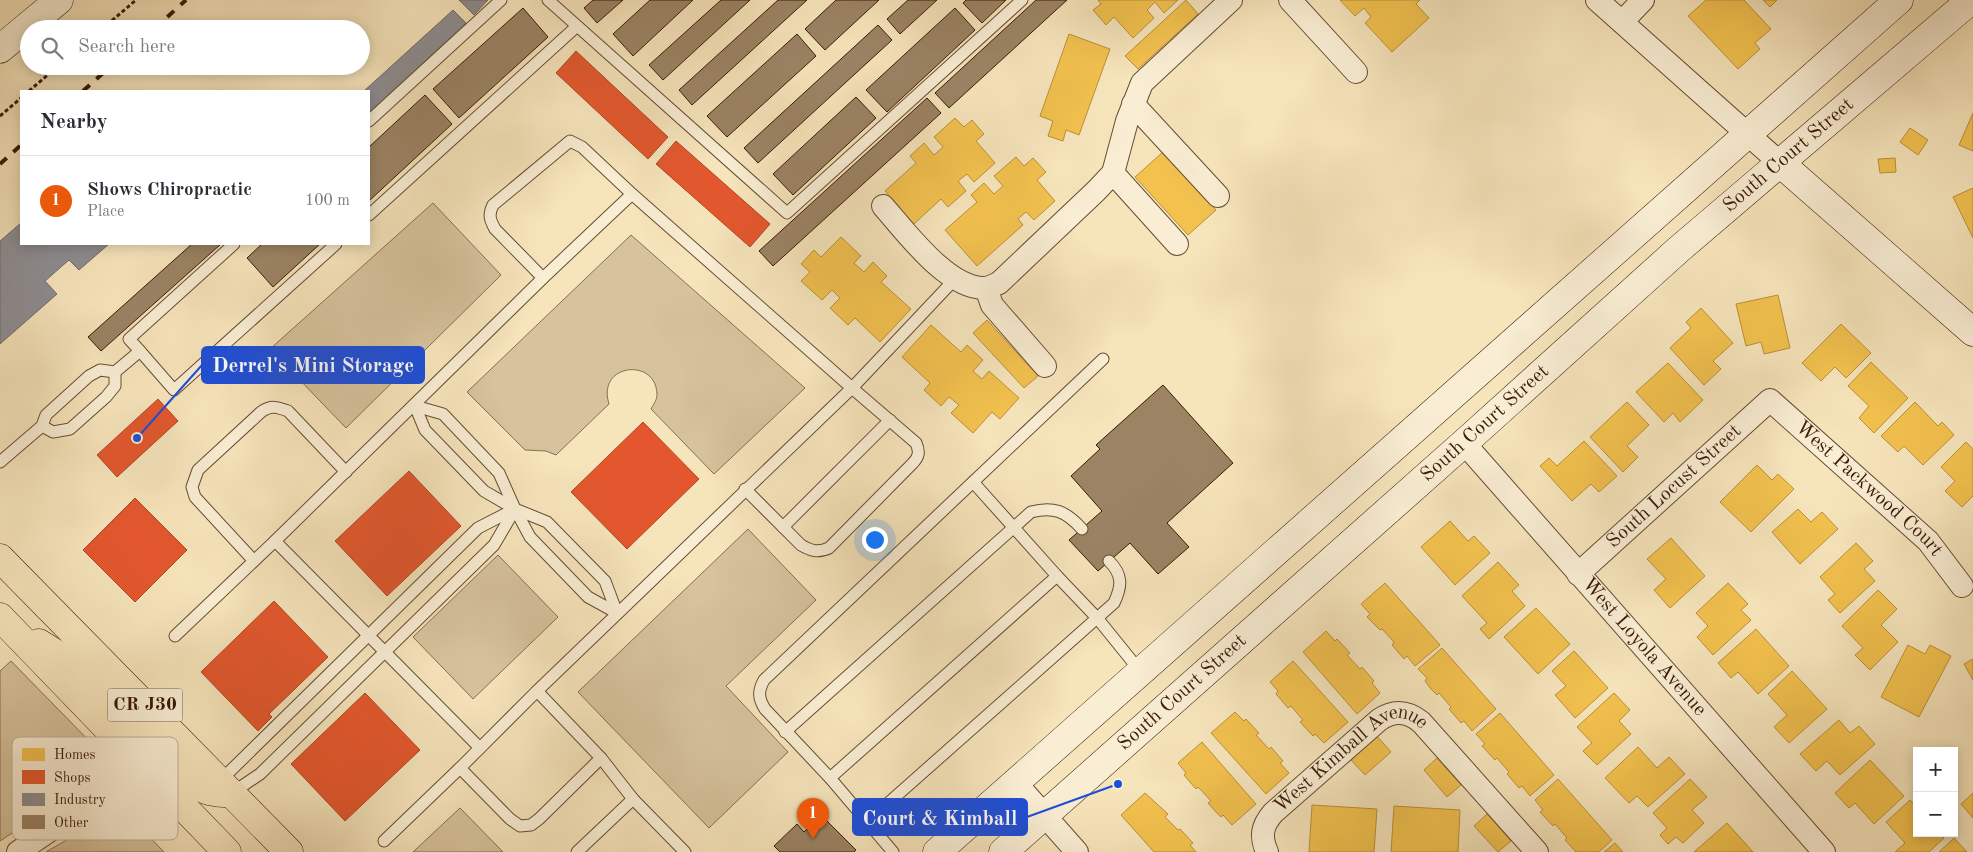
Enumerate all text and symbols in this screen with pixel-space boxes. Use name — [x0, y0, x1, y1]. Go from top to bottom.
search box — [20, 20, 370, 75]
icon: search — [38, 34, 66, 62]
text: Search here — [78, 38, 175, 57]
street label: South Court Street — [1720, 95, 1858, 216]
text: Nearby — [40, 112, 108, 133]
text: Shows Chiropractic — [87, 181, 252, 200]
text: 1 — [51, 193, 61, 209]
text: 100 m — [305, 193, 350, 209]
text: Place — [87, 204, 124, 220]
callout: Derrel's Mini Storage — [202, 347, 424, 383]
text: Derrel's Mini Storage — [212, 356, 414, 377]
street label: South Court Street — [1417, 361, 1553, 486]
street label: West Packwood Court — [1791, 417, 1946, 560]
street label: South Locust Street — [1603, 421, 1745, 552]
your location — [862, 527, 888, 553]
street label: West Loyola Avenue — [1578, 574, 1710, 720]
street label: South Court Street — [1114, 631, 1251, 755]
road number: CR J30 — [108, 688, 182, 722]
street label: West Kimball Avenue — [1271, 703, 1432, 817]
legend — [12, 737, 178, 840]
map controls — [1913, 747, 1958, 837]
button: + — [1913, 747, 1958, 792]
text: Homes — [54, 748, 96, 762]
text: Shops — [54, 771, 91, 785]
button: − — [1913, 792, 1958, 837]
text: Industry — [54, 793, 107, 807]
pin: 1 — [797, 798, 829, 839]
callout: Court & Kimball — [853, 799, 1027, 835]
text: Court & Kimball — [863, 809, 1017, 830]
text: Other — [54, 816, 89, 830]

